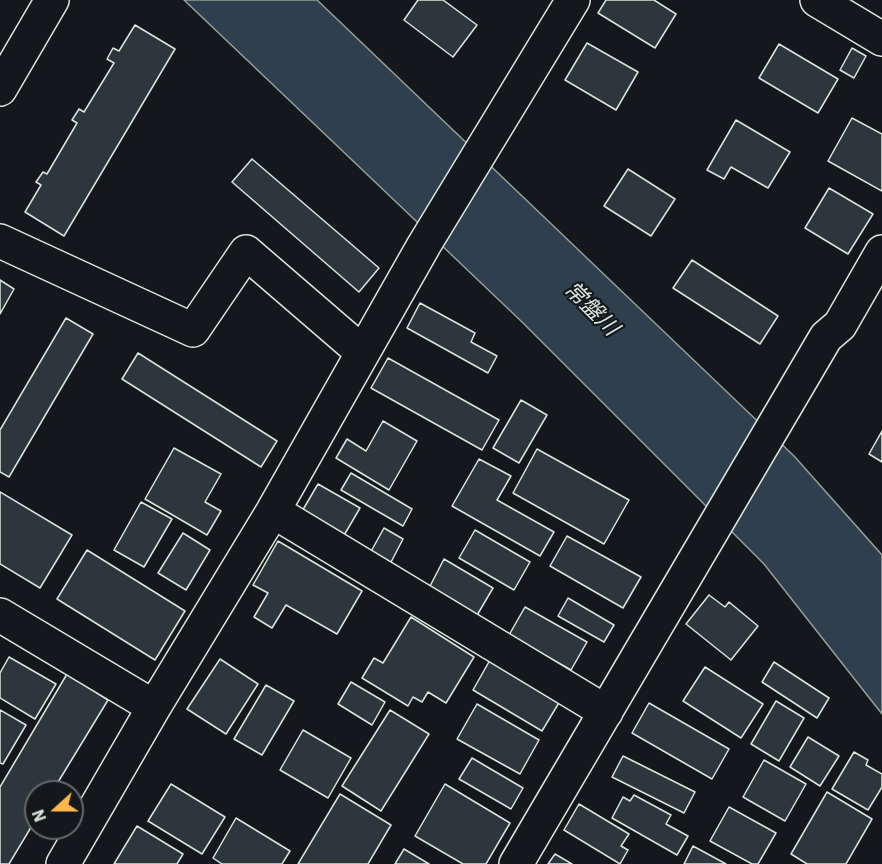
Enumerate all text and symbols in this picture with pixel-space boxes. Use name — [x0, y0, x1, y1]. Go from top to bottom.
water label: 常盤川 — [558, 276, 624, 342]
north arrow — [24, 780, 84, 840]
text: N — [28, 807, 50, 825]

